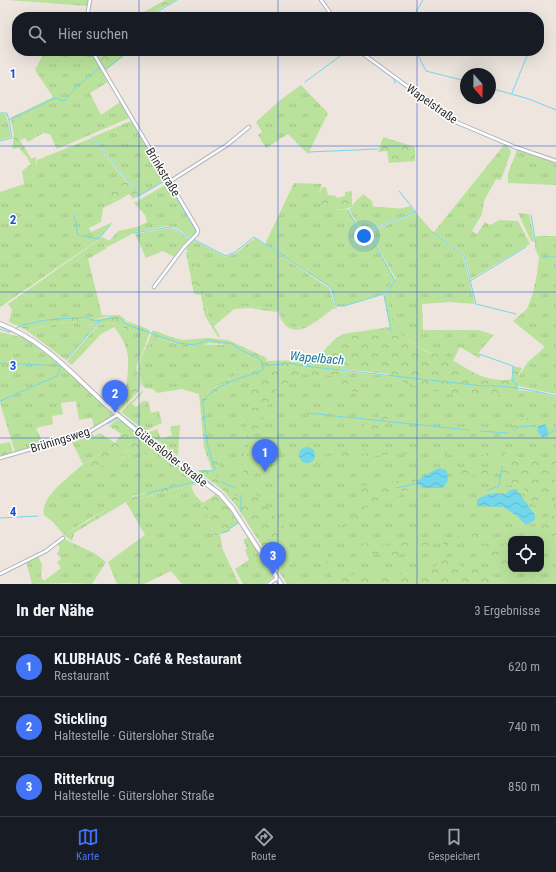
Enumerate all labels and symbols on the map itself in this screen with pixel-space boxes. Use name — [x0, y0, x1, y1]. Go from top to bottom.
text: 1 — [10, 66, 16, 81]
north arrow — [460, 68, 496, 104]
street label: Wapelstraße — [404, 81, 461, 127]
street label: Brinkstraße — [143, 145, 183, 199]
text: 2 — [10, 212, 17, 227]
your location — [354, 226, 374, 246]
water label: Wapelbach — [289, 348, 345, 368]
text: 3 — [10, 358, 16, 373]
pin: 2 — [102, 380, 128, 413]
street label: Brüningsweg — [29, 424, 91, 456]
street label: Gütersloher Straße — [132, 424, 211, 490]
pin: 1 — [252, 439, 278, 472]
text: 4 — [10, 504, 17, 519]
pin: 3 — [260, 542, 286, 575]

